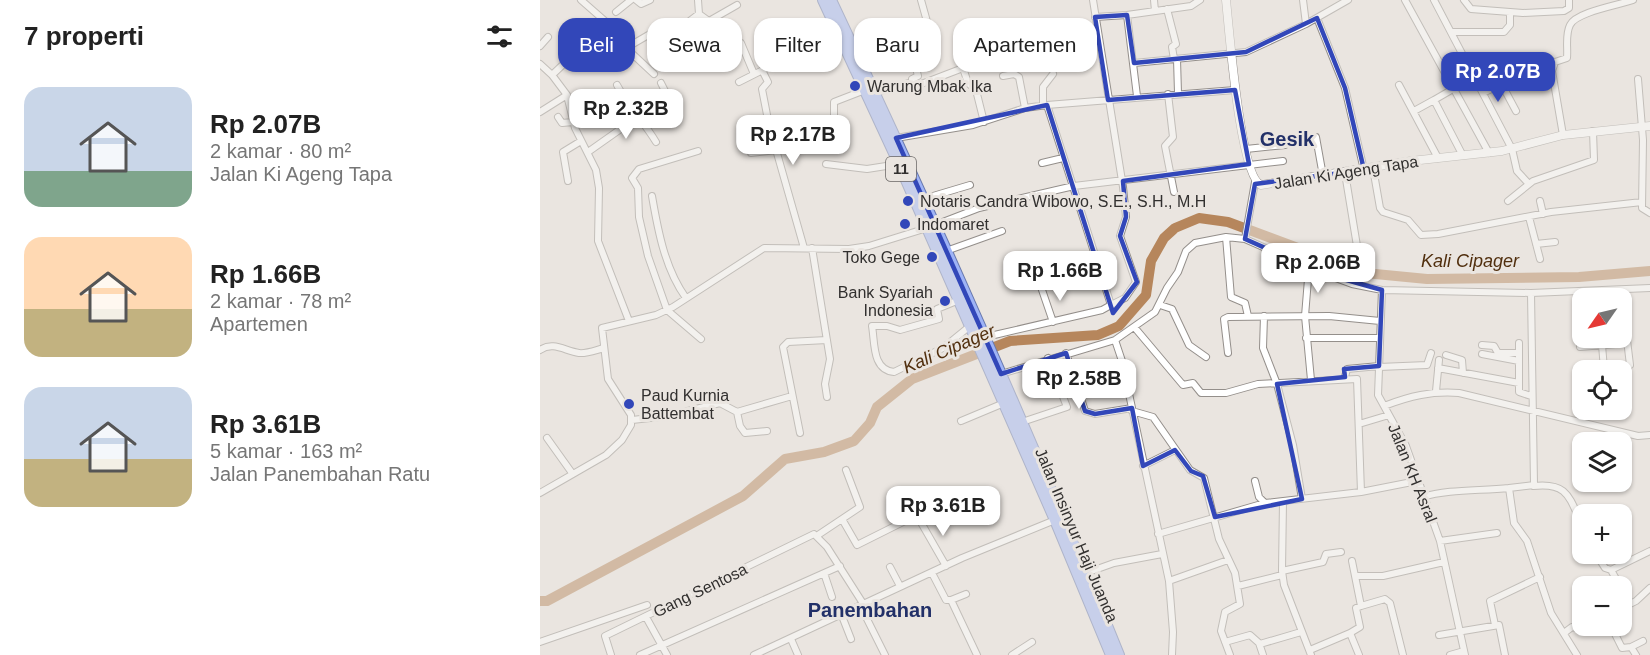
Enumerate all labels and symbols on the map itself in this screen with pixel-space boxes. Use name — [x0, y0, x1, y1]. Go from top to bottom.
pin: Rp 2.07B — [1436, 52, 1560, 103]
place label: Warung Mbak Ika — [867, 78, 992, 95]
marker: Warung Mbak Ika — [848, 79, 862, 93]
pin: Rp 2.32B — [564, 89, 688, 140]
pin: Rp 2.17B — [731, 115, 855, 166]
district label: Gesik — [1260, 128, 1315, 150]
street label: Jalan Ki Ageng Tapa — [1273, 153, 1419, 192]
road number: 11 — [886, 157, 916, 181]
place label: Notaris Candra Wibowo, S.E., S.H., M.H — [920, 193, 1206, 210]
marker: Notaris Candra Wibowo, S.E., S.H., M.H — [901, 194, 915, 208]
place label: Indomaret — [917, 216, 990, 233]
marker: Indomaret — [898, 217, 912, 231]
pin: Rp 2.06B — [1256, 243, 1380, 294]
place label: Toko Gege — [843, 249, 920, 266]
marker: Toko Gege — [925, 250, 939, 264]
pin: Rp 1.66B — [998, 251, 1122, 302]
water label: Kali Cipager — [1421, 251, 1520, 271]
place label: Bank Syariah Indonesia — [838, 284, 933, 319]
north arrow — [1572, 288, 1632, 348]
marker: Bank Syariah Indonesia — [938, 294, 952, 308]
water label: Kali Cipager — [900, 320, 999, 377]
pin: Rp 2.58B — [1017, 359, 1141, 410]
place label: Paud Kurnia Battembat — [641, 387, 729, 422]
marker: Paud Kurnia Battembat — [622, 397, 636, 411]
street label: Jalan KH Asral — [1385, 421, 1440, 525]
street label: Jalan Insinyur Haji Juanda — [1032, 445, 1121, 625]
pin: Rp 3.61B — [881, 486, 1005, 537]
street label: Gang Sentosa — [651, 560, 750, 621]
district label: Panembahan — [808, 599, 932, 621]

